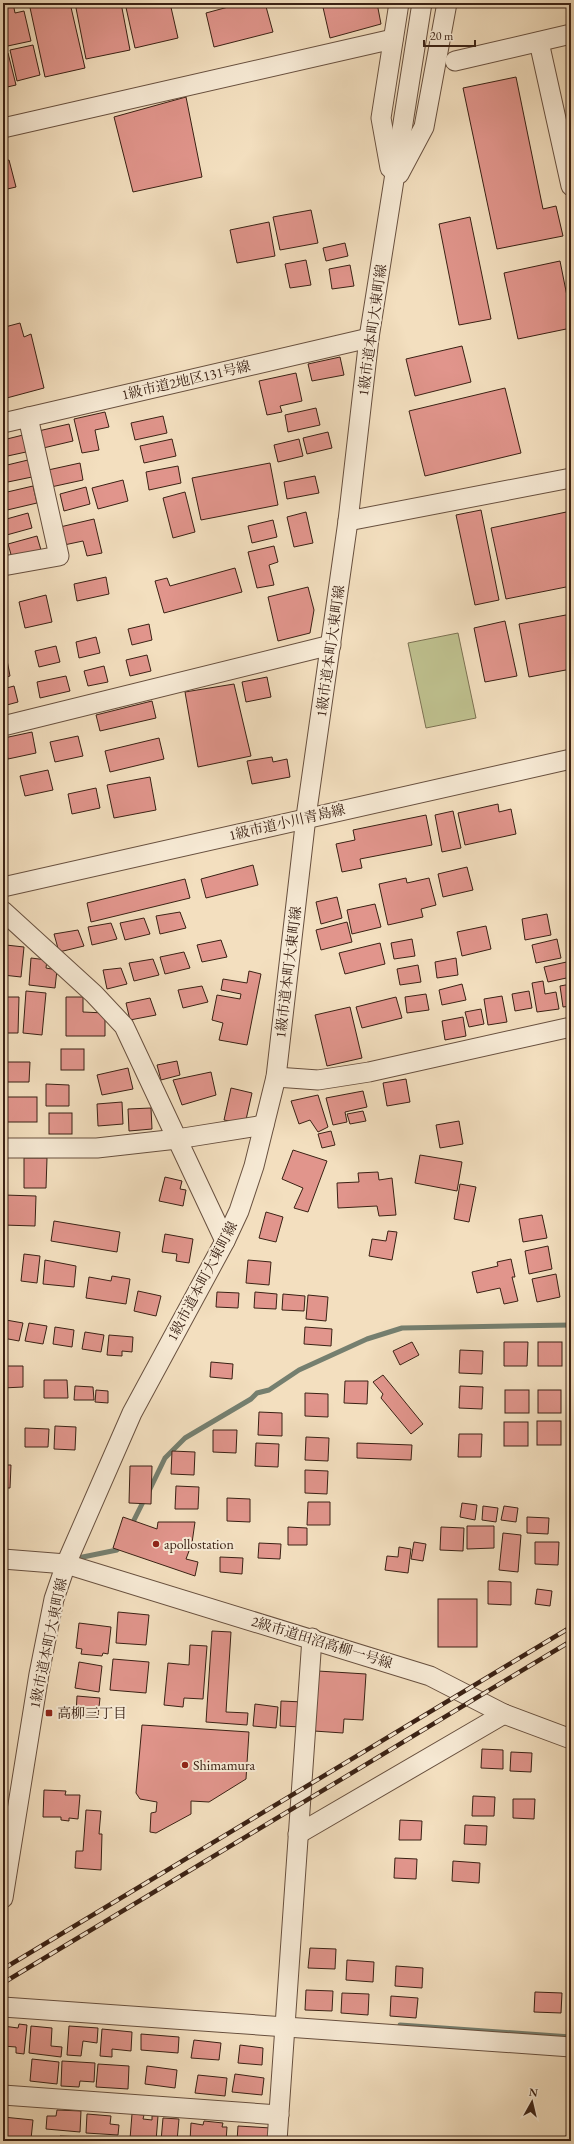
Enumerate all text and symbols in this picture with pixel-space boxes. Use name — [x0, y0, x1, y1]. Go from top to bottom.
scale bar — [424, 22, 475, 48]
text: 20 m — [430, 28, 454, 44]
street label: 1級市道本町大東町線 — [354, 263, 390, 397]
street label: 1級市道2地区131号線 — [120, 356, 252, 404]
street label: 1級市道本町大東町線 — [312, 584, 348, 718]
street label: 1級市道小川青島線 — [227, 800, 347, 844]
street label: 1級市道本町大東町線 — [271, 905, 305, 1039]
street label: 1級市道本町大東町線 — [163, 1218, 241, 1344]
place label: apollostation — [164, 1535, 234, 1553]
marker: apollostation — [151, 1539, 161, 1549]
street label: 1級市道本町大東町線 — [25, 1576, 71, 1710]
street label: 2級市道田沼高柳一号線 — [249, 1612, 395, 1672]
place label: 高柳三丁目 — [57, 1704, 127, 1722]
marker: 高柳三丁目 — [44, 1708, 54, 1718]
place label: Shimamura — [193, 1756, 256, 1774]
marker: Shimamura — [180, 1760, 190, 1770]
north arrow — [512, 2082, 552, 2122]
text: N — [528, 2085, 539, 2100]

